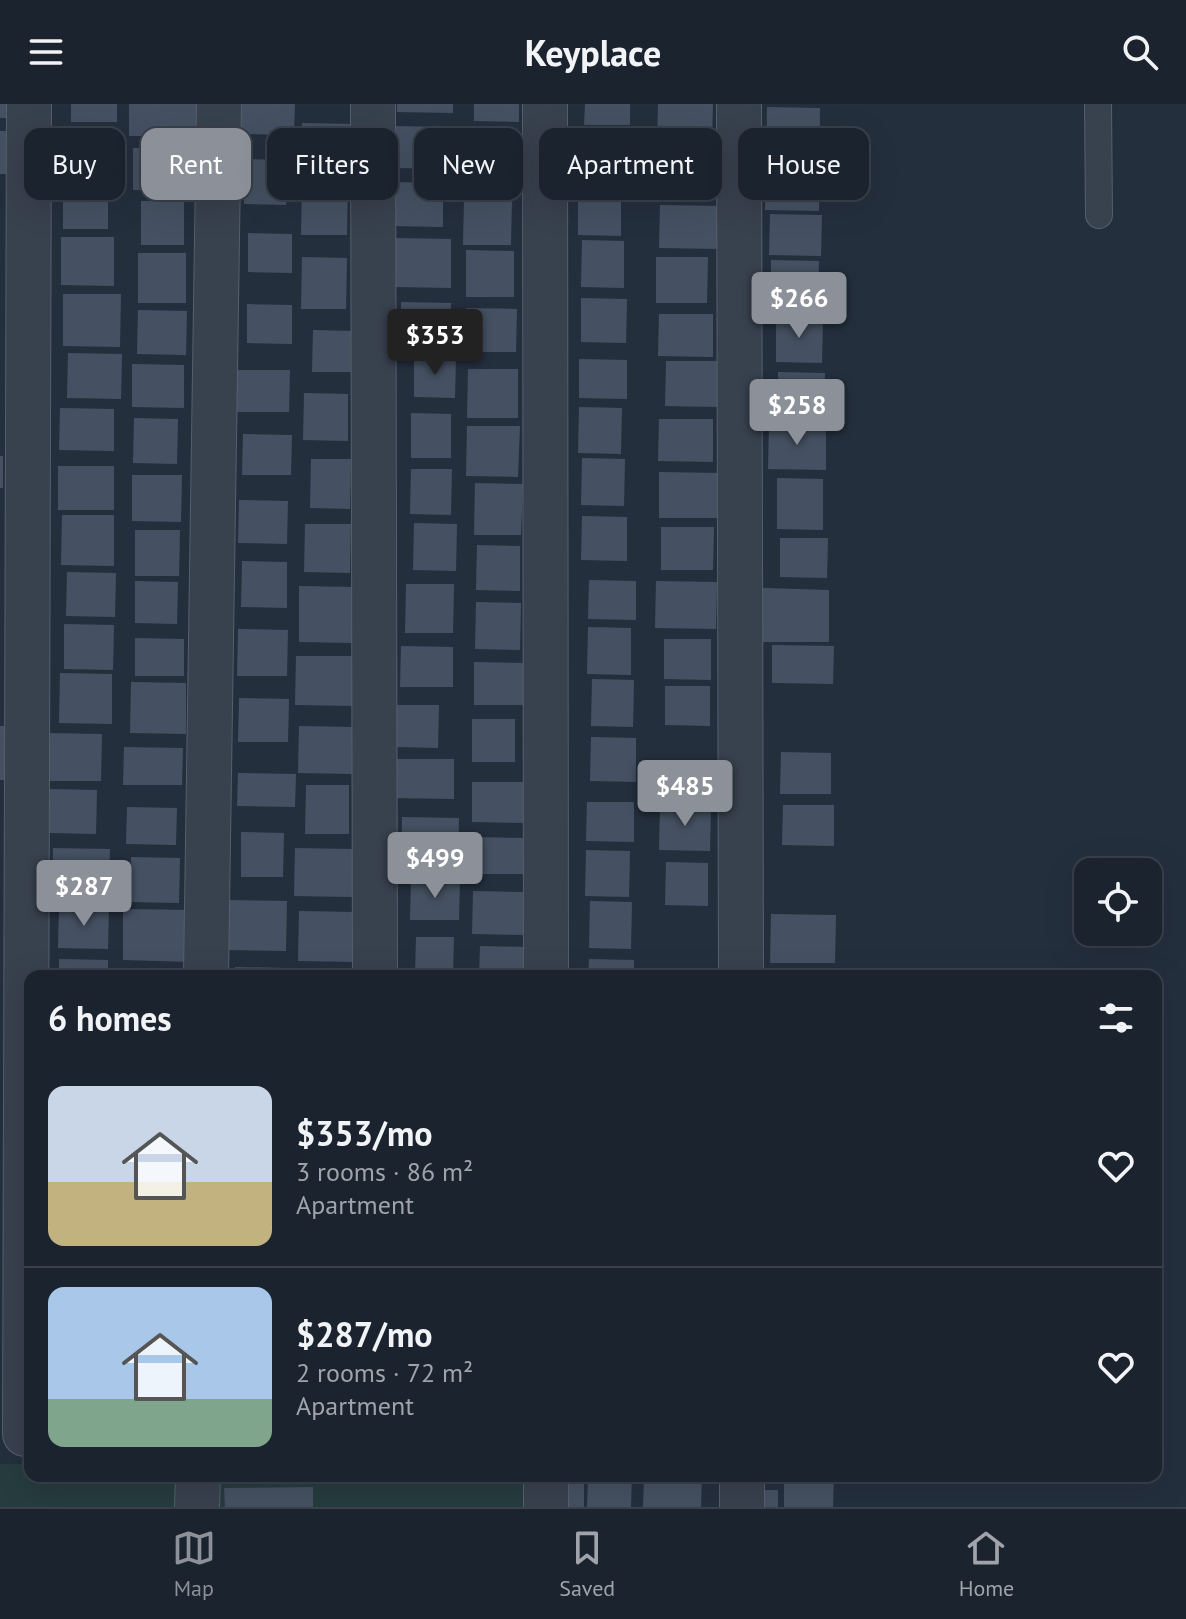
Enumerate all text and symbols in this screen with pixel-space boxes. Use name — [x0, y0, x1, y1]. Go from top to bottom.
text: Keyplace — [525, 29, 661, 76]
icon: menu — [24, 30, 68, 74]
icon: search — [1118, 30, 1162, 74]
chip: Buy — [24, 128, 125, 200]
chip: Rent — [141, 128, 251, 200]
chip: Filters — [267, 128, 398, 200]
chip: New — [414, 128, 523, 200]
chip: Apartment — [539, 128, 722, 200]
chip: House — [738, 128, 869, 200]
pin: $266 — [752, 272, 846, 340]
text: $266 — [770, 281, 828, 314]
pin: $353 — [388, 309, 482, 377]
text: $353 — [406, 318, 464, 351]
pin: $258 — [750, 379, 844, 447]
text: $258 — [768, 388, 826, 421]
pin: $485 — [638, 760, 732, 828]
text: $485 — [656, 769, 714, 802]
pin: $499 — [388, 832, 482, 900]
text: $499 — [406, 841, 464, 874]
map controls — [1074, 858, 1162, 946]
button: locate — [1074, 858, 1162, 946]
pin: $287 — [37, 860, 131, 928]
text: $287 — [55, 869, 113, 902]
text: 6 homes — [48, 996, 172, 1040]
icon: filters — [1094, 996, 1138, 1040]
text: $353/mo — [296, 1111, 433, 1155]
icon: home — [112, 1118, 208, 1214]
icon: heart — [1094, 1144, 1138, 1188]
text: 3 rooms · 86 m² — [296, 1155, 473, 1188]
text: Apartment — [296, 1188, 414, 1221]
text: $287/mo — [296, 1312, 433, 1356]
icon: home — [112, 1319, 208, 1415]
icon: heart — [1094, 1345, 1138, 1389]
text: 2 rooms · 72 m² — [296, 1356, 473, 1389]
text: Apartment — [296, 1389, 414, 1422]
tab: Map — [172, 1526, 216, 1602]
tab: Saved — [559, 1526, 615, 1602]
tab: Home — [959, 1526, 1014, 1602]

